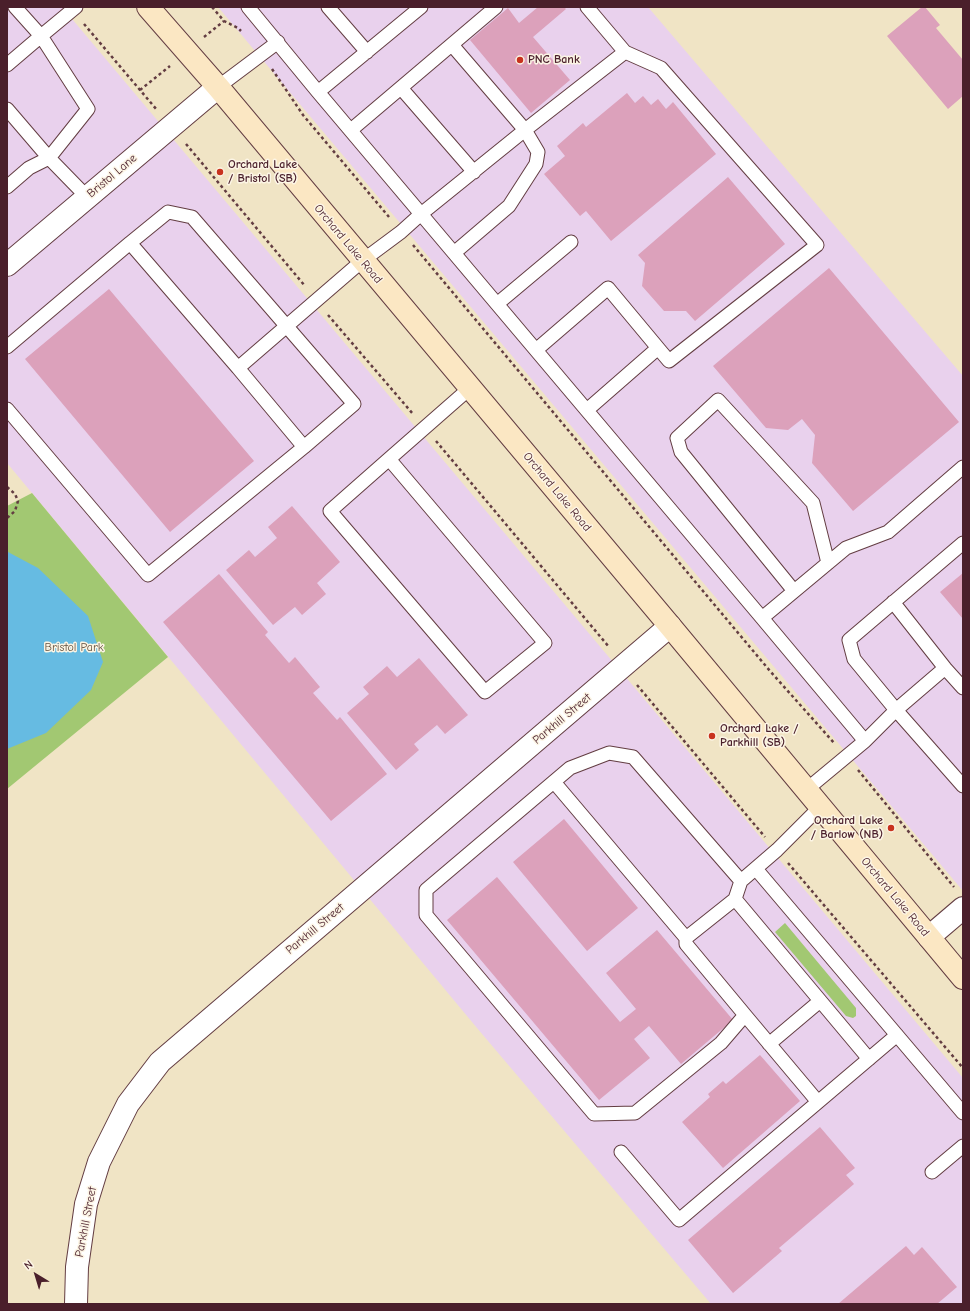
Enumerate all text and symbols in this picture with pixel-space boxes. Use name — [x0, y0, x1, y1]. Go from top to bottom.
place label: PNC Bank — [528, 53, 580, 67]
marker: PNC Bank — [515, 55, 525, 65]
street label: Bristol Lane — [84, 151, 140, 201]
place label: Orchard Lake / Bristol (SB) — [228, 158, 297, 186]
marker: Orchard Lake / Bristol (SB) — [215, 167, 225, 177]
street label: Orchard Lake Road — [311, 202, 385, 286]
street label: Orchard Lake Road — [520, 450, 594, 534]
park label: Bristol Park — [45, 641, 103, 655]
street label: Parkhill Street — [530, 691, 594, 747]
place label: Orchard Lake / Parkhill (SB) — [720, 722, 799, 750]
marker: Orchard Lake / Parkhill (SB) — [707, 731, 717, 741]
place label: Orchard Lake / Barlow (NB) — [811, 814, 883, 842]
marker: Orchard Lake / Barlow (NB) — [886, 823, 896, 833]
street label: Orchard Lake Road — [858, 855, 932, 939]
street label: Parkhill Street — [283, 901, 347, 957]
street label: Parkhill Street — [72, 1186, 100, 1258]
north arrow — [16, 1255, 56, 1295]
text: N — [21, 1258, 35, 1272]

